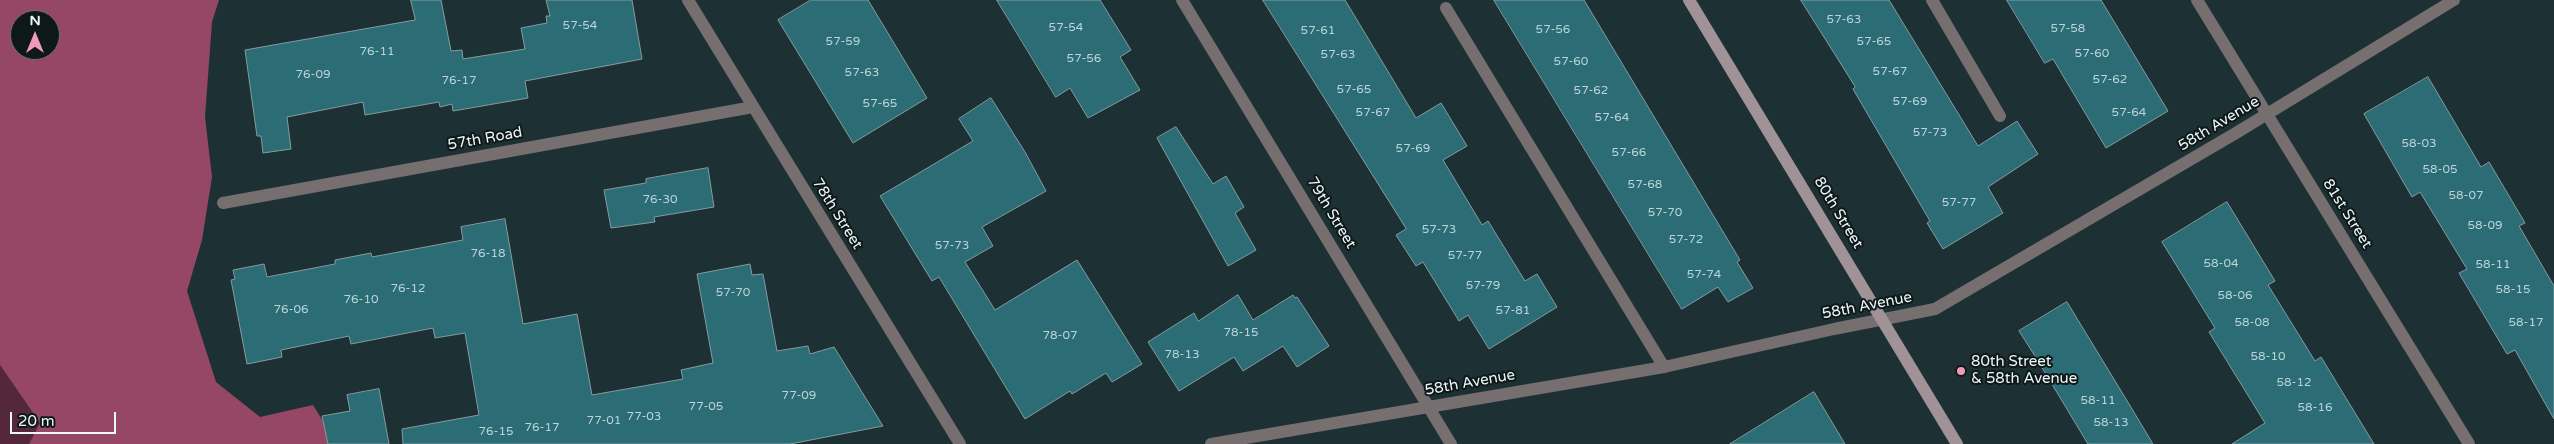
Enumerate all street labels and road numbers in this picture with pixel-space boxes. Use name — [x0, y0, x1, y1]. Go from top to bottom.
street label: 58th Avenue — [2175, 93, 2263, 155]
street label: 57th Road — [446, 124, 524, 154]
street label: 79th Street — [1303, 174, 1359, 252]
street label: 80th Street — [1810, 174, 1866, 252]
street label: 78th Street — [808, 175, 866, 253]
street label: 81st Street — [2319, 176, 2375, 252]
street label: 58th Avenue — [1820, 288, 1914, 324]
street label: 58th Avenue — [1423, 366, 1517, 400]

